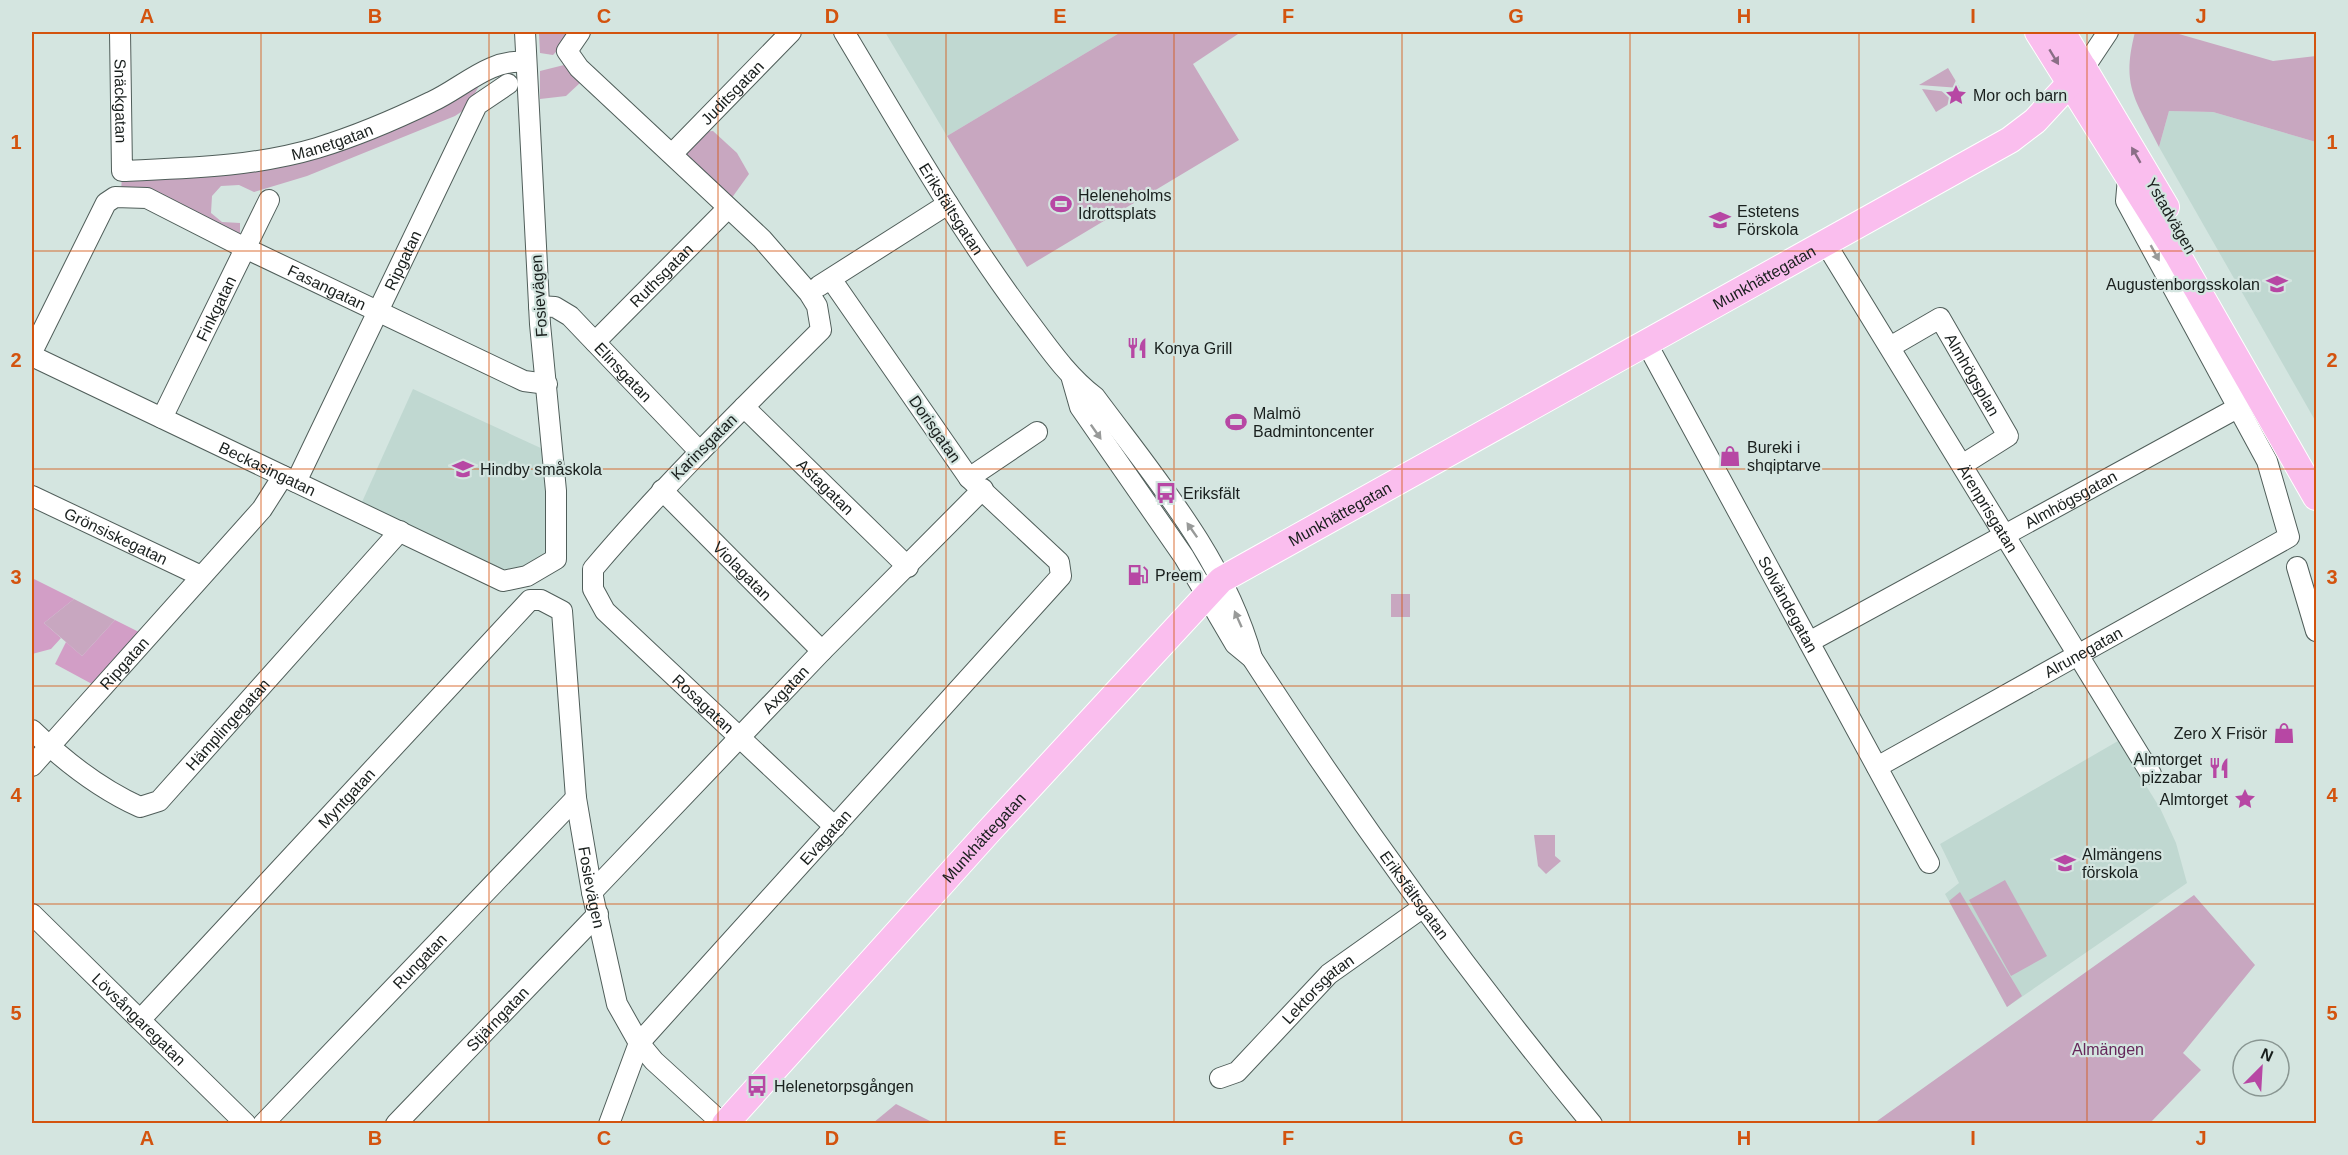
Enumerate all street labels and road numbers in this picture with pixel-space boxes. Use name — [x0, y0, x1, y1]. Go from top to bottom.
street label: Juditsgatan — [697, 57, 767, 128]
street label: Snäckgatan — [112, 59, 130, 143]
street label: Manetgatan — [290, 120, 375, 163]
street label: Eriksfältsgatan — [916, 160, 987, 258]
street label: Ystadvägen — [2143, 175, 2199, 257]
street label: Ripgatan — [381, 228, 424, 293]
street label: Ruthsgatan — [626, 240, 696, 310]
street label: Munkhättegatan — [1710, 242, 1818, 313]
street label: Fosievägen — [528, 254, 550, 338]
street label: Fasangatan — [285, 261, 369, 313]
street label: Finkgatan — [193, 273, 239, 344]
street label: Almhögsplan — [1942, 330, 2003, 419]
street label: Elinsgatan — [592, 339, 656, 405]
street label: Dorisgatan — [906, 392, 964, 466]
street label: Karinsgatan — [668, 411, 740, 483]
street label: Beckasingatan — [216, 438, 319, 499]
street label: Astagatan — [794, 455, 857, 518]
street label: Ärenprisgatan — [1955, 461, 2021, 555]
street label: Almhögsgatan — [2022, 467, 2119, 531]
street label: Munkhättegatan — [1285, 478, 1394, 549]
street label: Grönsiskegatan — [62, 504, 170, 567]
street label: Violagatan — [710, 538, 775, 604]
street label: Solvändegatan — [1755, 553, 1821, 655]
street label: Alrunegatan — [2041, 623, 2125, 680]
street label: Ripgatan — [96, 634, 152, 693]
street label: Axgatan — [759, 662, 812, 717]
street label: Rosagatan — [669, 671, 737, 736]
street label: Hämplingegatan — [182, 675, 273, 773]
street label: Myntgatan — [315, 765, 378, 831]
street label: Munkhättegatan — [939, 789, 1029, 886]
street label: Evagatan — [796, 806, 854, 868]
street label: Fosievägen — [576, 845, 608, 930]
street label: Eriksfältsgatan — [1377, 847, 1453, 942]
street label: Rungatan — [389, 930, 450, 992]
street label: Lektorsgatan — [1278, 951, 1357, 1027]
street label: Lövsångaregatan — [89, 970, 189, 1068]
street label: Stjärngatan — [463, 983, 532, 1054]

